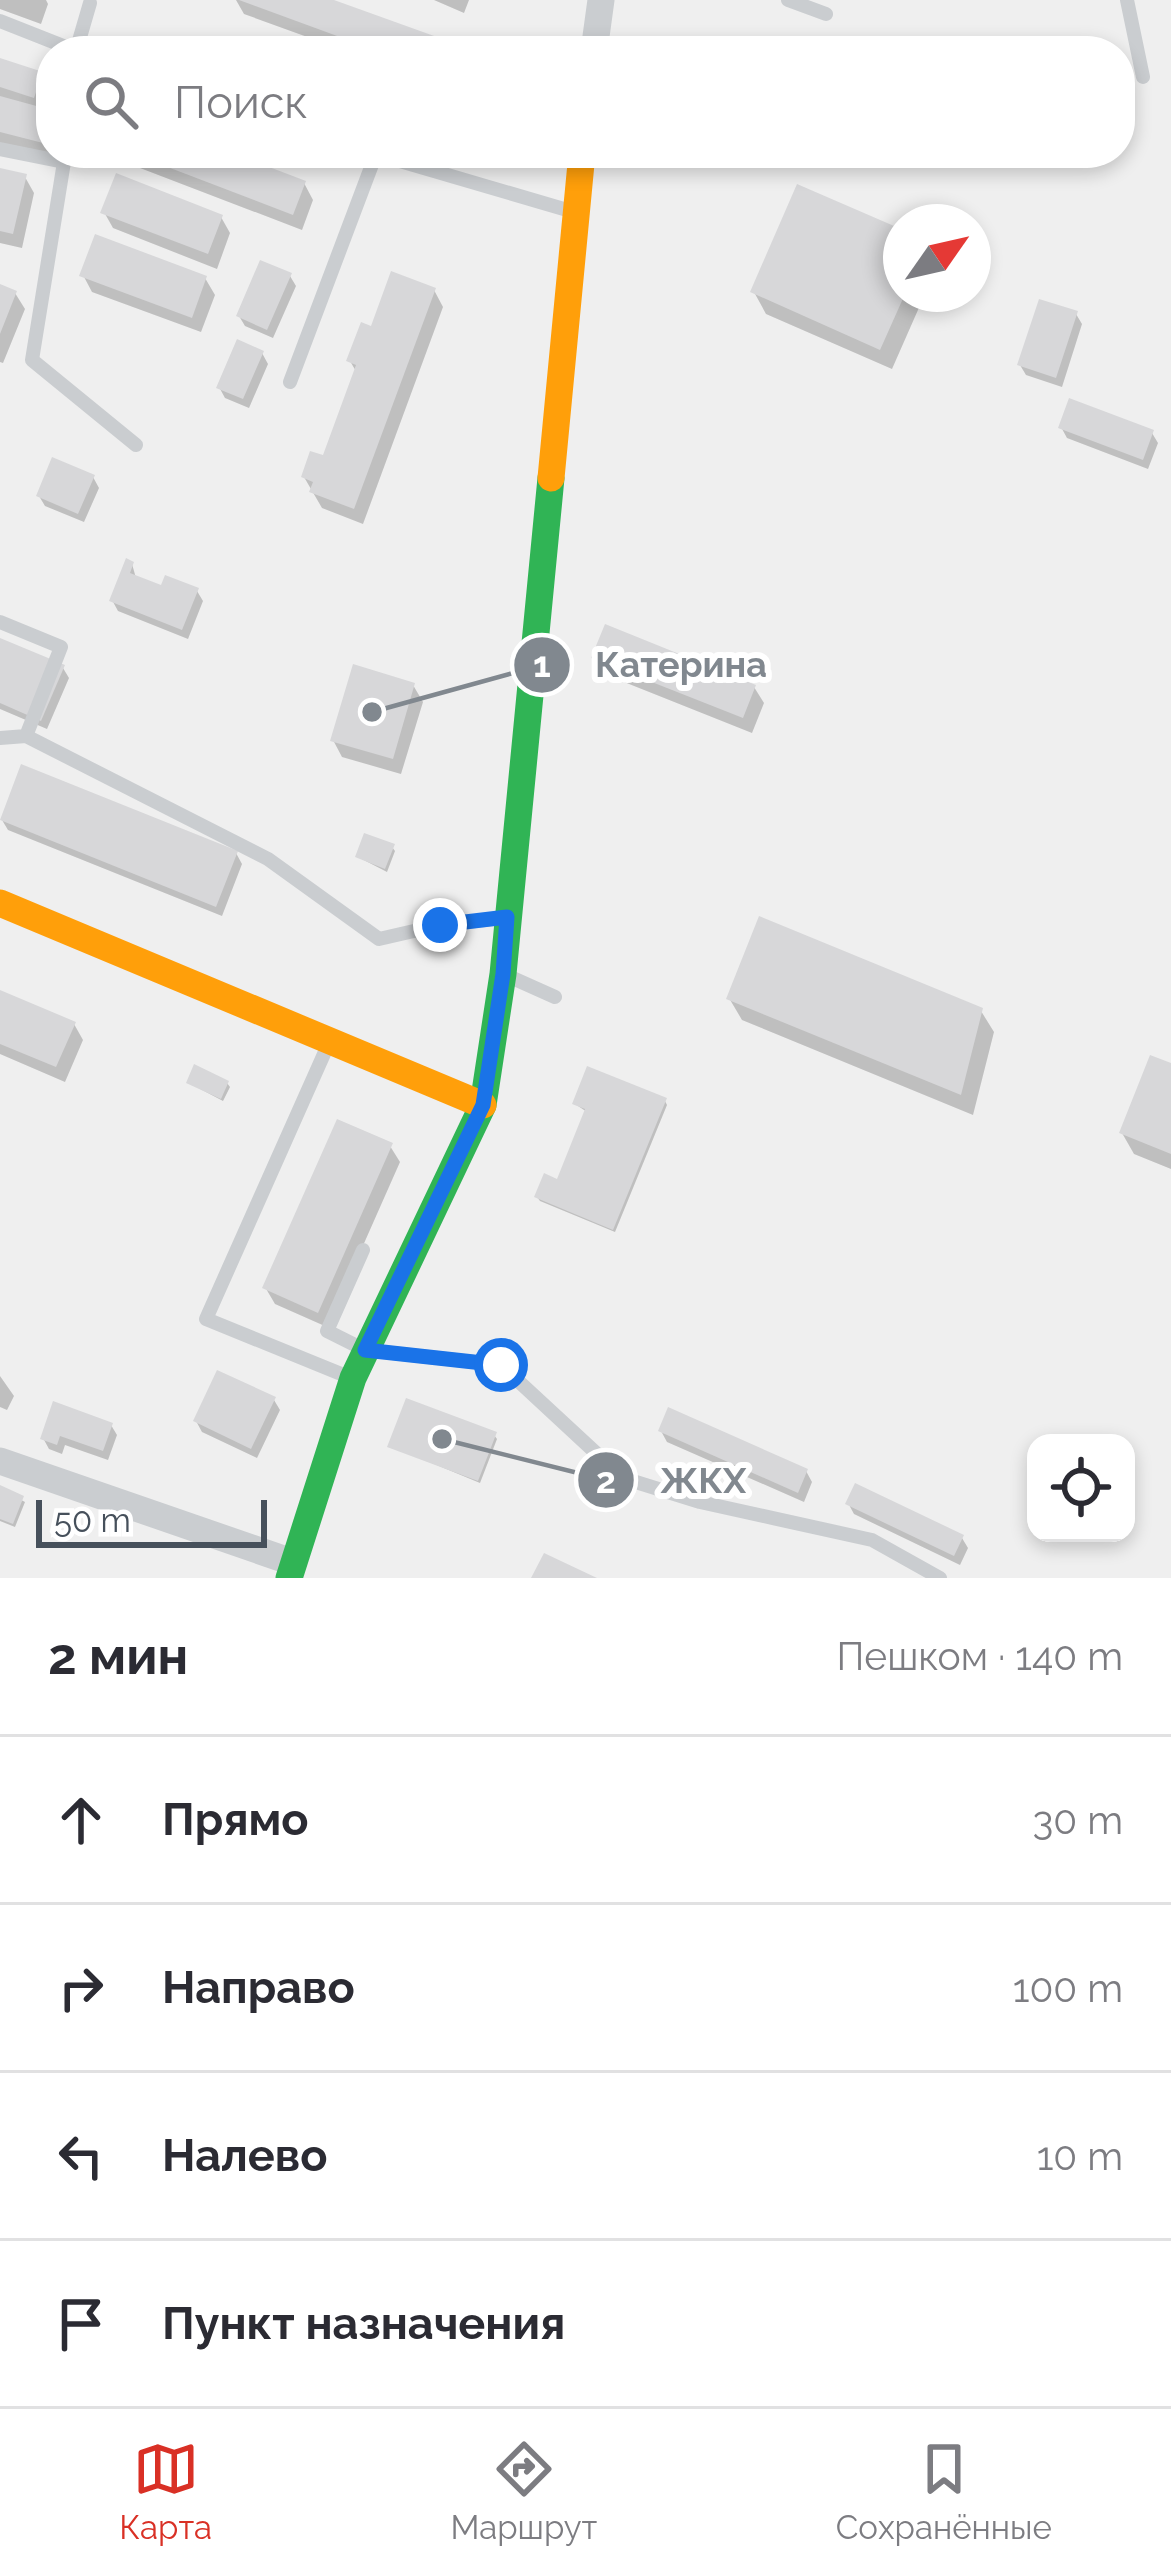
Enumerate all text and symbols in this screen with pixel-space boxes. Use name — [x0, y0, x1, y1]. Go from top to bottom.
search box — [36, 36, 1135, 168]
icon: search — [78, 69, 144, 135]
text: Поиск — [174, 76, 308, 129]
north arrow — [883, 204, 991, 312]
callout: Катерина — [512, 629, 791, 701]
text: 1 — [533, 643, 551, 685]
text: Катерина — [595, 643, 767, 685]
route end — [413, 898, 467, 952]
route start — [474, 1338, 528, 1392]
map controls — [1027, 1434, 1135, 1542]
button: locate — [1027, 1434, 1135, 1542]
callout: ЖКХ — [576, 1444, 770, 1516]
text: 2 — [596, 1459, 616, 1501]
text: ЖКХ — [660, 1459, 747, 1501]
scale bar — [36, 1494, 267, 1547]
text: 50 m — [54, 1501, 131, 1540]
text: 2 мин — [48, 1626, 188, 1686]
text: Пешком · 140 m — [836, 1633, 1123, 1679]
icon: ahead — [48, 1787, 114, 1853]
text: Прямо — [162, 1793, 309, 1846]
text: 30 m — [1033, 1797, 1123, 1843]
icon: right — [48, 1955, 114, 2021]
text: Направо — [162, 1961, 355, 2014]
text: 100 m — [1013, 1965, 1123, 2011]
icon: left — [48, 2123, 114, 2189]
text: Налево — [162, 2129, 328, 2182]
text: 10 m — [1037, 2133, 1123, 2179]
icon: arrive — [48, 2291, 114, 2357]
text: Пункт назначения — [162, 2297, 565, 2350]
tab: Карта — [119, 2436, 212, 2547]
tab: Маршрут — [450, 2436, 597, 2547]
tab: Сохранённые — [836, 2436, 1052, 2547]

